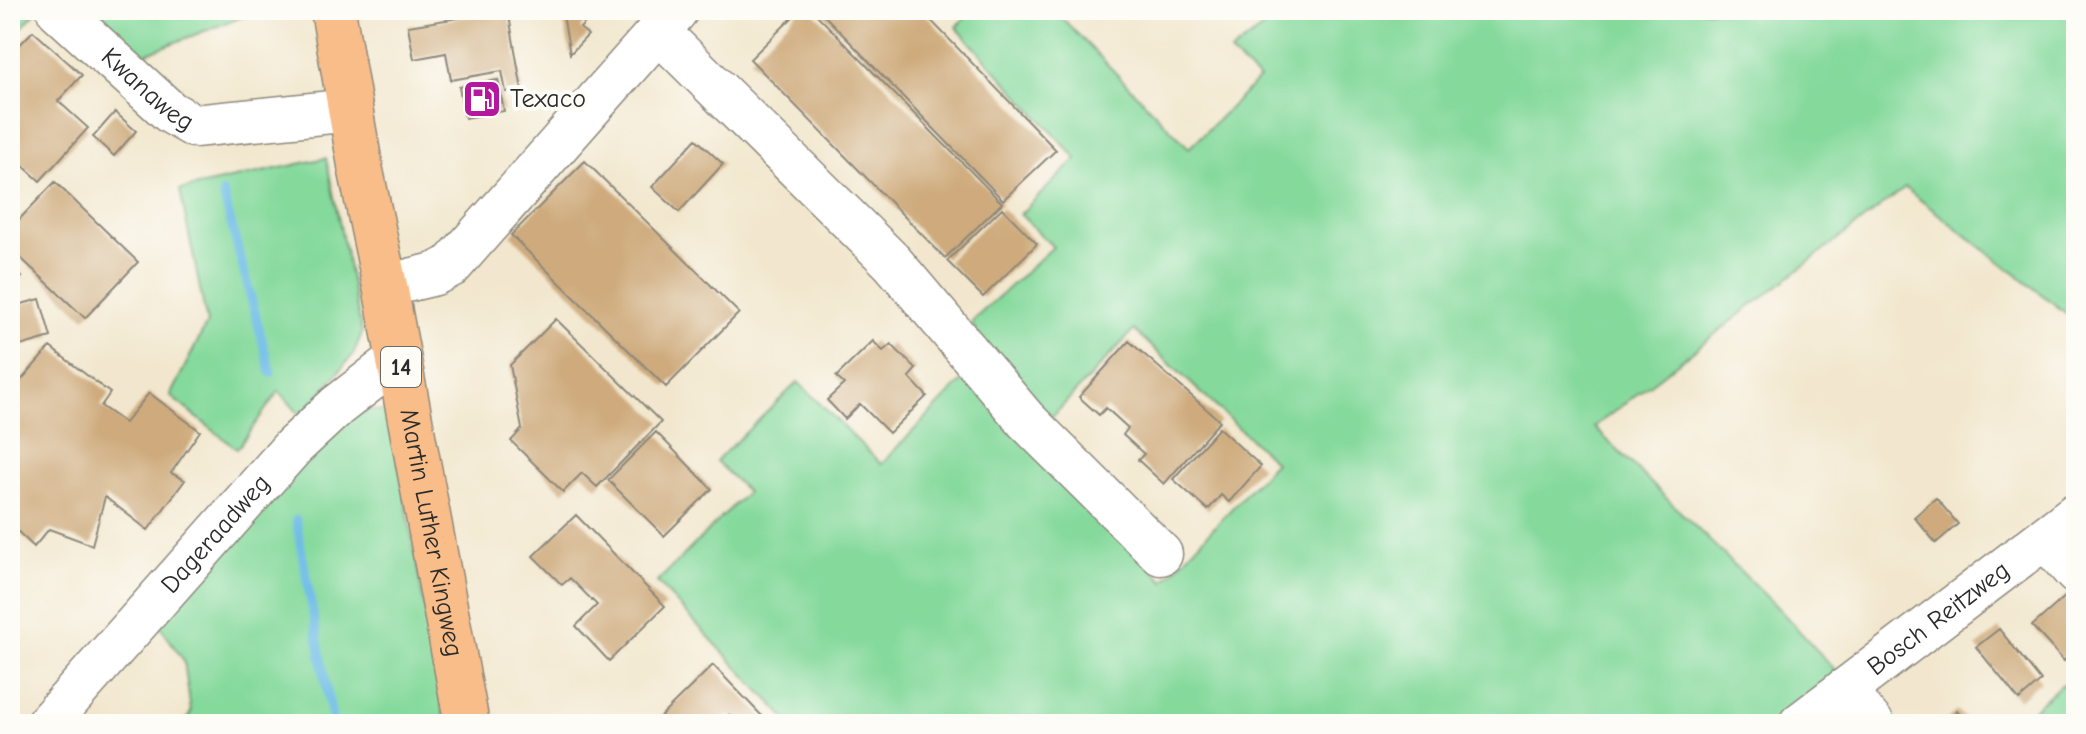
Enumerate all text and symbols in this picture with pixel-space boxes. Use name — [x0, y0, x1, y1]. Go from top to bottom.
street label: Kwanaweg — [95, 42, 199, 138]
fuel station icon: Texaco — [461, 78, 503, 120]
place label: Texaco — [510, 84, 586, 114]
road number: 14 — [381, 347, 421, 387]
street label: Martin Luther Kingweg — [393, 406, 469, 659]
street label: Dageraadweg — [155, 468, 276, 600]
street label: Bosch Reitzweg — [1862, 555, 2015, 682]

